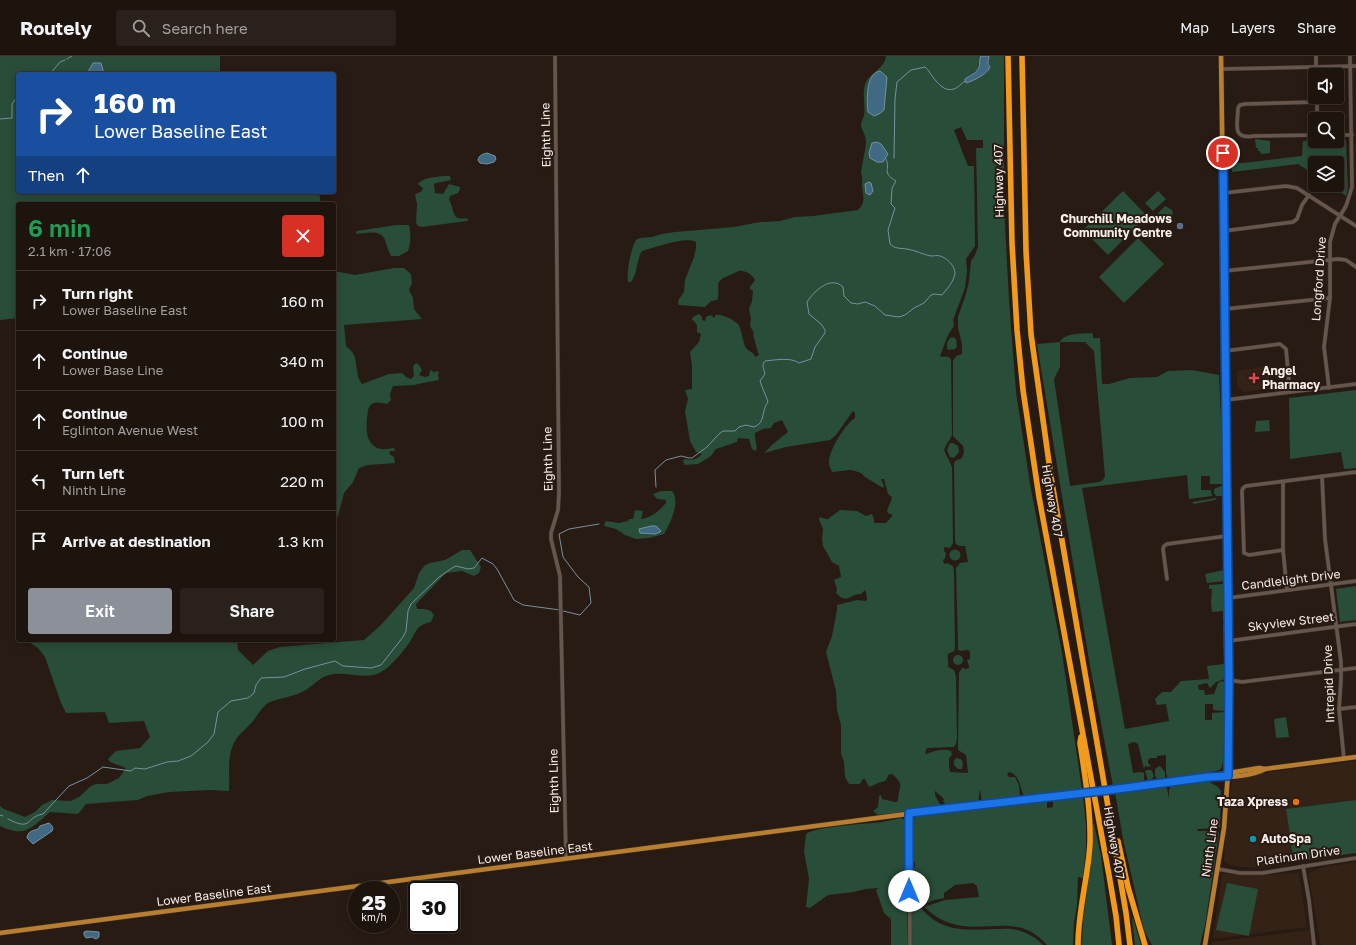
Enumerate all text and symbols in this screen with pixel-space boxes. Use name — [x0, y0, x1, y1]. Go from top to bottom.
search box — [116, 10, 396, 46]
text: Routely — [20, 16, 92, 39]
icon: search — [130, 17, 152, 39]
text: Search here — [162, 19, 248, 37]
text: Map — [1180, 19, 1209, 36]
text: Layers — [1231, 19, 1275, 36]
text: Share — [1297, 19, 1336, 36]
map controls — [1308, 68, 1344, 192]
button: sound — [1308, 68, 1344, 104]
text: 160 m — [94, 86, 176, 119]
icon: right — [28, 88, 80, 140]
street label: Eighth Line — [537, 102, 554, 168]
button: search — [1308, 112, 1344, 148]
text: Lower Baseline East — [94, 120, 268, 142]
pin — [1206, 136, 1240, 170]
icon: arrive — [1212, 142, 1234, 164]
street label: Highway 407 — [990, 144, 1007, 218]
button: layers — [1308, 156, 1344, 192]
icon: ahead — [72, 164, 94, 186]
text: Then — [28, 166, 64, 184]
place label: Churchill Meadows Community Centre — [1060, 211, 1172, 240]
text: 6 min — [28, 213, 91, 242]
button: close — [282, 215, 324, 257]
marker: Churchill Meadows Community Centre — [1175, 221, 1185, 231]
street label: Longford Drive — [1308, 236, 1329, 322]
text: 2.1 km · 17:06 — [28, 243, 111, 259]
text: Turn right — [62, 284, 133, 302]
icon: right — [28, 290, 50, 312]
text: 160 m — [281, 292, 324, 310]
text: Lower Baseline East — [62, 302, 187, 318]
text: Continue — [62, 344, 128, 362]
icon: ahead — [28, 350, 50, 372]
text: 340 m — [280, 352, 324, 370]
text: Lower Base Line — [62, 362, 163, 378]
place label: Angel Pharmacy — [1262, 363, 1321, 392]
marker: Angel Pharmacy — [1249, 373, 1259, 383]
text: Continue — [62, 404, 128, 422]
icon: ahead — [28, 410, 50, 432]
text: 100 m — [281, 412, 324, 430]
text: Eglinton Avenue West — [62, 422, 198, 438]
street label: Eighth Line — [539, 426, 556, 492]
street label: Highway 407 — [1039, 463, 1066, 539]
text: Turn left — [62, 464, 124, 482]
icon: left — [28, 470, 50, 492]
text: 220 m — [280, 472, 324, 490]
text: Ninth Line — [62, 482, 126, 498]
icon: arrive — [28, 530, 50, 552]
text: Arrive at destination — [62, 532, 211, 550]
text: 1.3 km — [278, 532, 324, 550]
street label: Candlelight Drive — [1241, 566, 1341, 593]
button: Exit — [28, 588, 172, 634]
button: Share — [180, 588, 324, 634]
street label: Skyview Street — [1247, 609, 1335, 634]
street label: Intrepid Drive — [1320, 645, 1337, 723]
street label: Eighth Line — [545, 748, 562, 814]
place label: Taza Xpress — [1217, 794, 1288, 809]
marker: Taza Xpress — [1291, 797, 1301, 807]
street label: Highway 407 — [1101, 805, 1128, 881]
street label: Ninth Line — [1198, 818, 1221, 878]
place label: AutoSpa — [1261, 831, 1311, 846]
marker: AutoSpa — [1248, 834, 1258, 844]
street label: Lower Baseline East — [477, 838, 593, 867]
street label: Platinum Drive — [1255, 842, 1341, 869]
position arrow — [888, 870, 930, 912]
street label: Lower Baseline East — [156, 880, 272, 909]
speed limit sign: 30 — [408, 881, 460, 933]
text: 25 — [362, 890, 386, 914]
text: km/h — [361, 911, 387, 923]

